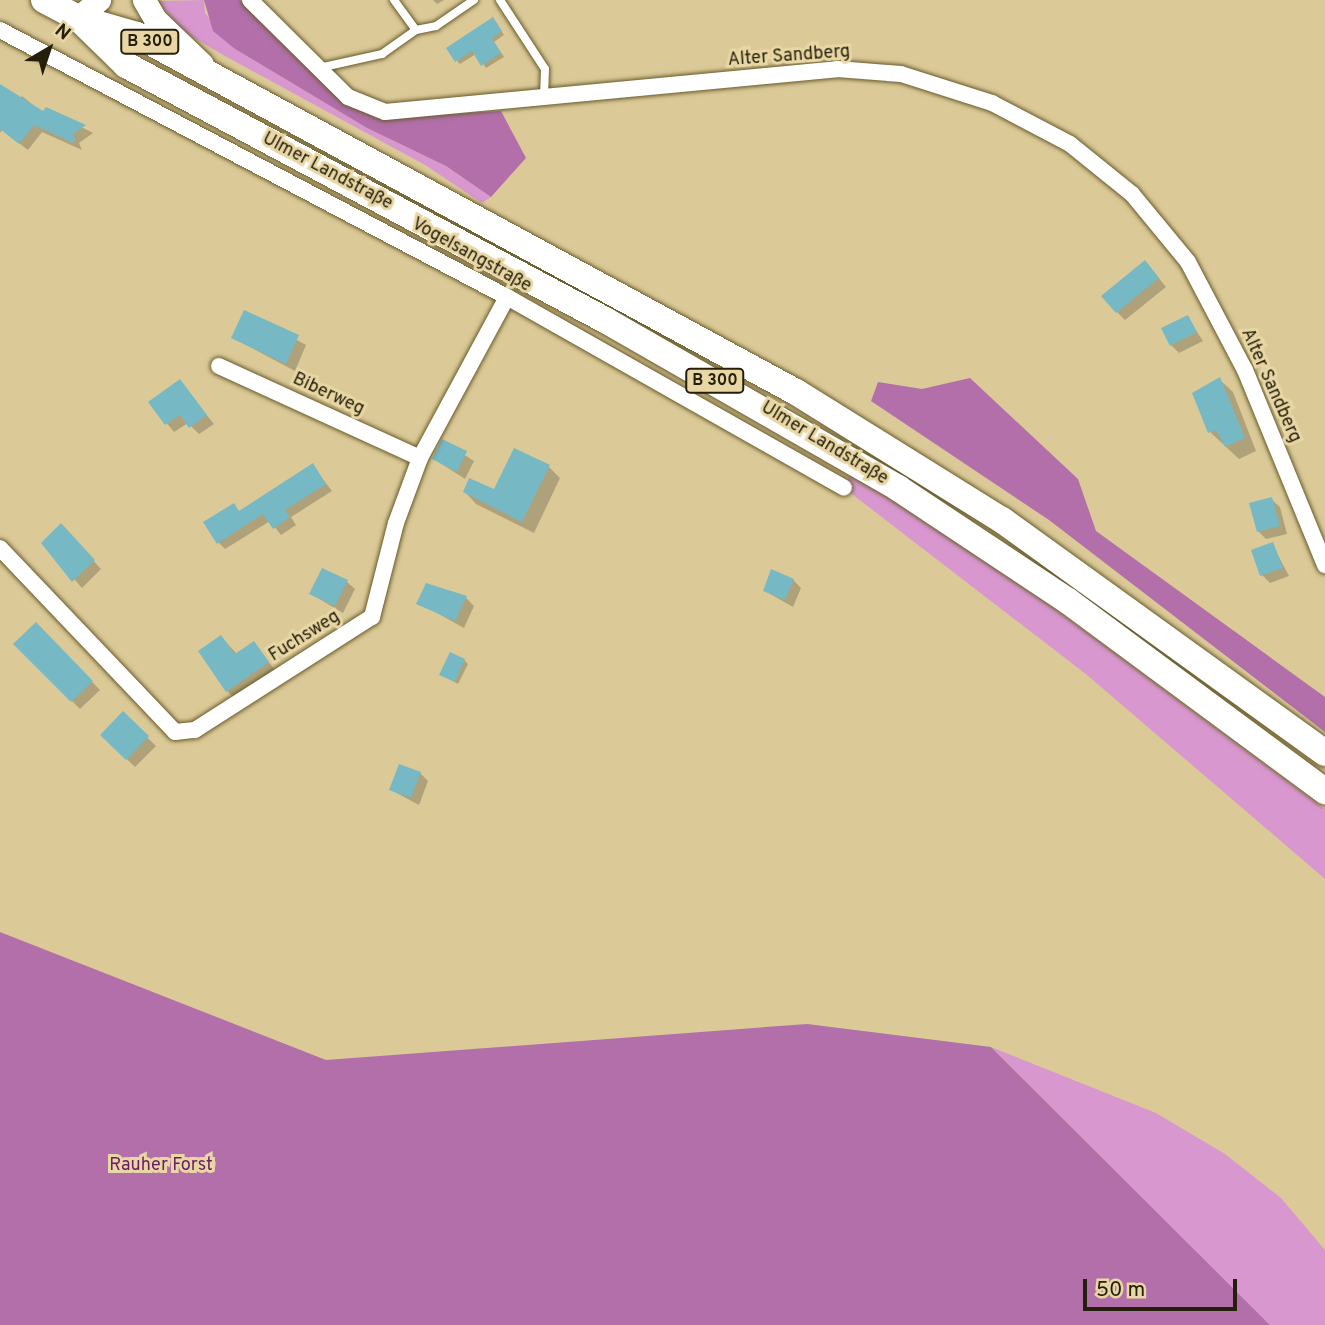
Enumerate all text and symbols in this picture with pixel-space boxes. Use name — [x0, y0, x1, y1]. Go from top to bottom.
north arrow — [14, 14, 84, 84]
text: N — [49, 19, 75, 46]
road number: B 300 — [120, 30, 180, 54]
street label: Alter Sandberg — [727, 42, 851, 72]
street label: Ulmer Landstraße — [258, 129, 396, 215]
street label: Vogelsangstraße — [407, 214, 535, 298]
street label: Alter Sandberg — [1235, 326, 1305, 446]
road number: B 300 — [685, 368, 745, 394]
street label: Biberweg — [289, 369, 367, 421]
street label: Ulmer Landstraße — [757, 398, 891, 490]
street label: Fuchsweg — [265, 607, 345, 667]
park label: Rauher Forst — [109, 1155, 213, 1177]
scale bar — [1087, 1266, 1241, 1310]
text: 50 m — [1096, 1277, 1145, 1304]

